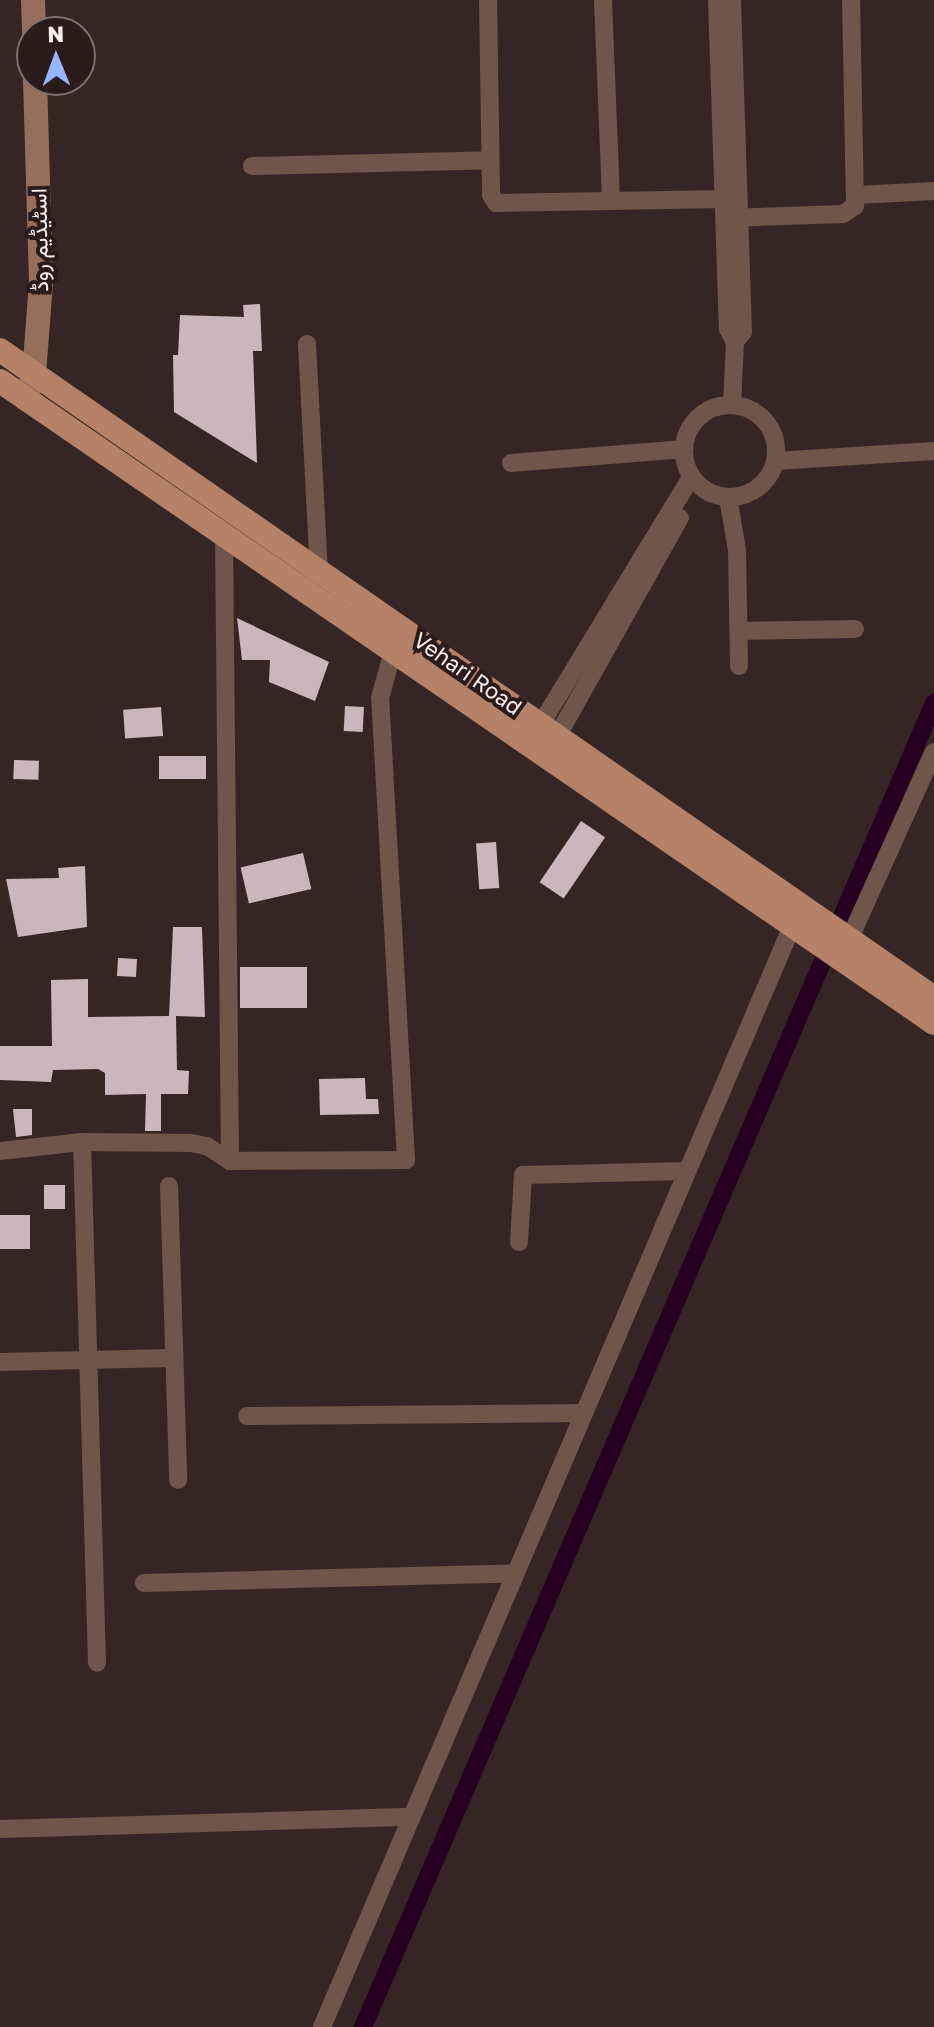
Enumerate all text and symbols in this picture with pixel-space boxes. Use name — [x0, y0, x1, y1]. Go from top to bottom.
north arrow — [16, 16, 96, 96]
text: N — [47, 20, 64, 47]
street label: اسٹیڈیم روڈ — [25, 188, 53, 292]
street label: Vehari Road — [409, 626, 527, 720]

